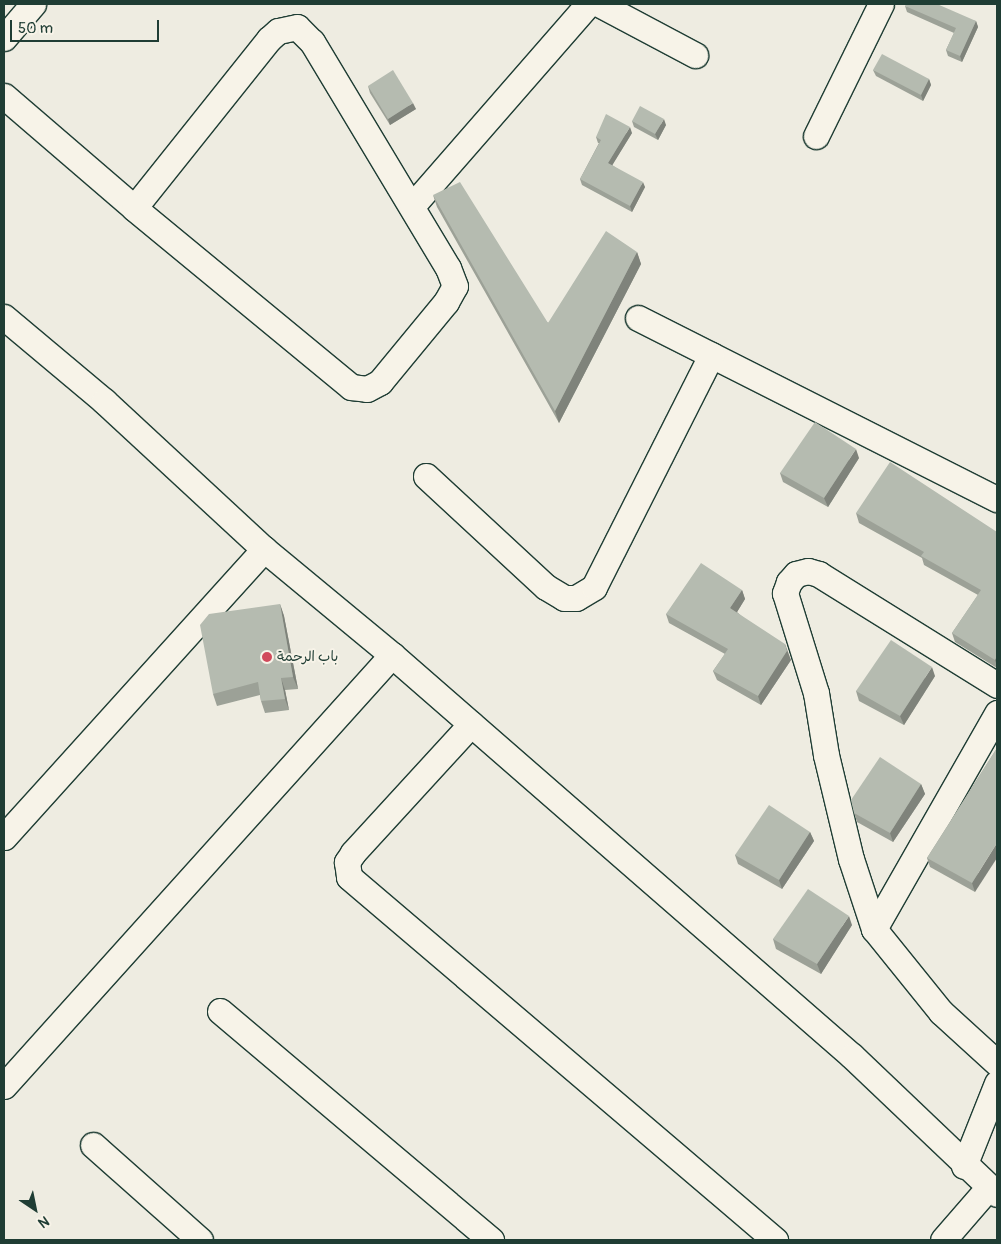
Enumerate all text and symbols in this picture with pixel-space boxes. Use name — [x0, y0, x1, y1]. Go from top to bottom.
scale bar — [12, 10, 161, 42]
text: 50 m — [18, 19, 53, 38]
place label: باب الرحمة — [277, 649, 338, 665]
marker: باب الرحمة — [261, 651, 273, 663]
north arrow — [10, 1184, 60, 1234]
text: N — [35, 1212, 52, 1232]

